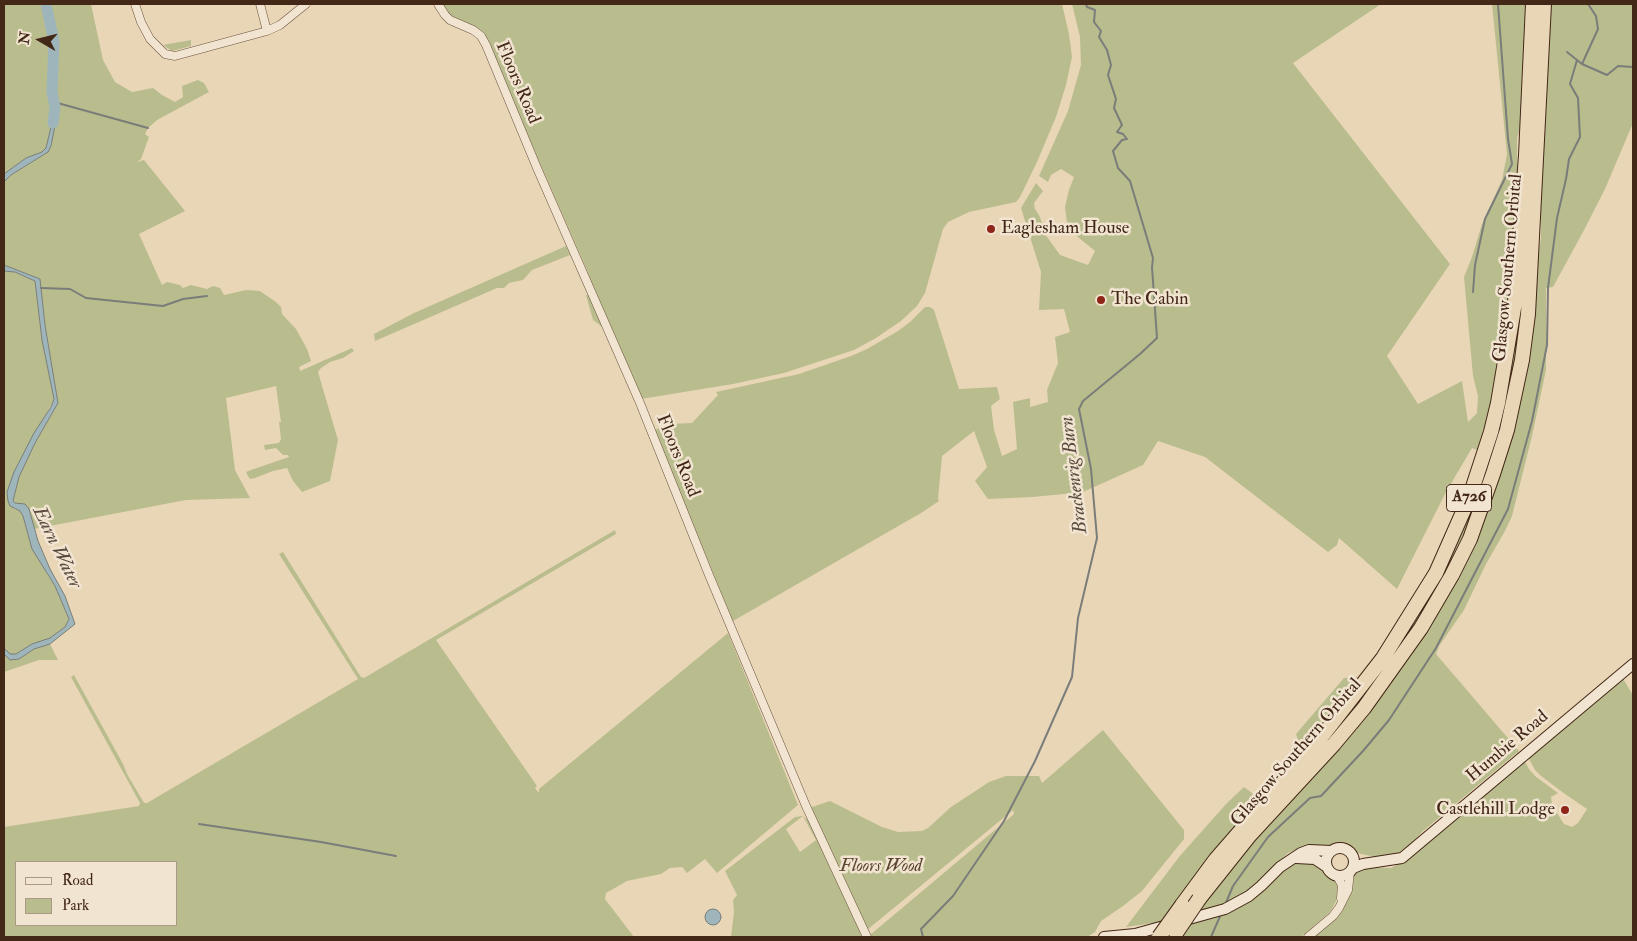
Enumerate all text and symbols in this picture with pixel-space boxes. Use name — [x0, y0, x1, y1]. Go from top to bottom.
north arrow — [15, 15, 65, 65]
text: N — [15, 30, 34, 45]
street label: Floors Road — [490, 39, 544, 127]
street label: Glasgow Southern Orbital — [1490, 173, 1528, 363]
place label: Eaglesham House — [1001, 218, 1129, 240]
marker: Eaglesham House — [985, 223, 997, 235]
place label: The Cabin — [1111, 289, 1188, 311]
marker: The Cabin — [1095, 294, 1107, 306]
street label: Floors Road — [651, 411, 703, 501]
water label: Brackenrig Burn — [1056, 415, 1094, 535]
road number: A726 — [1446, 484, 1492, 512]
water label: Earn Water — [26, 503, 86, 593]
street label: Glasgow Southern Orbital — [1227, 675, 1367, 831]
street label: Humbie Road — [1463, 707, 1553, 787]
place label: Castlehill Lodge — [1436, 799, 1555, 821]
marker: Castlehill Lodge — [1559, 804, 1571, 816]
park label: Floors Wood — [840, 856, 922, 878]
legend — [15, 861, 178, 926]
text: Road — [62, 871, 93, 890]
text: Park — [62, 896, 89, 915]

